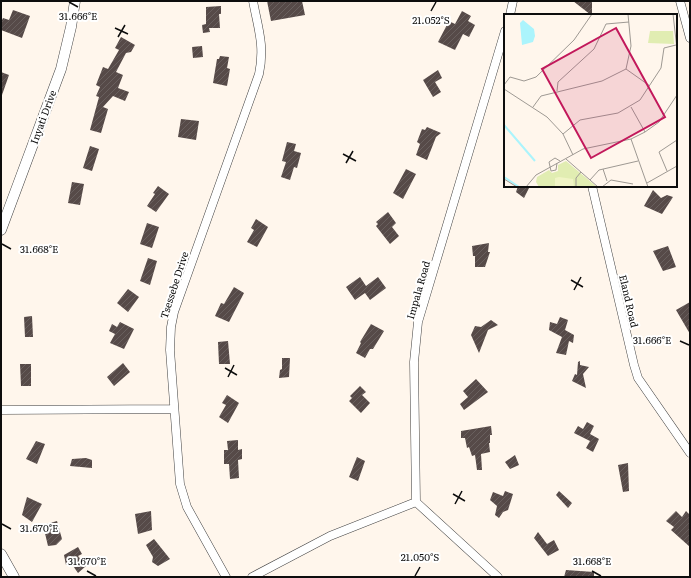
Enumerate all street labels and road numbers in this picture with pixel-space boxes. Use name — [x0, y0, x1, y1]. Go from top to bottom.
street label: Inyati Drive — [26, 88, 59, 146]
street label: Tsessebe Drive — [156, 249, 191, 320]
street label: Impala Road — [402, 259, 433, 321]
street label: Eland Road — [616, 273, 643, 329]

